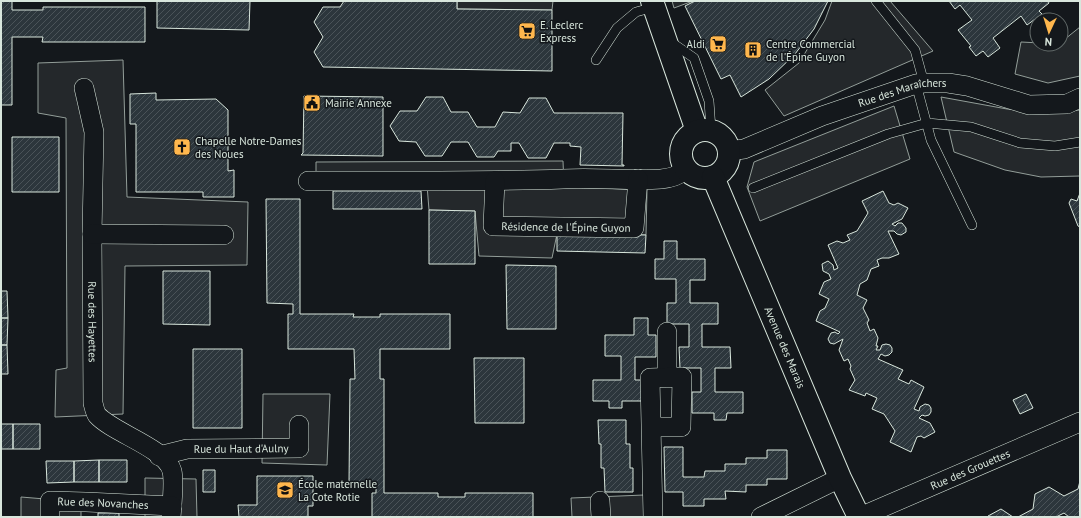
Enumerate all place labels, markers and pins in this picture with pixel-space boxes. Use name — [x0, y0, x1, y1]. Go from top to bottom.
place label: E. Leclerc Express — [540, 18, 583, 45]
supermarket icon: E. Leclerc Express — [517, 21, 537, 41]
supermarket icon: Aldi — [708, 34, 728, 54]
place label: Aldi — [686, 37, 705, 51]
place label: Centre Commercial de l'Épine Guyon — [766, 37, 856, 64]
building icon: Centre Commercial de l'Épine Guyon — [743, 40, 763, 60]
public building icon: Mairie Annexe — [302, 93, 322, 113]
place label: Mairie Annexe — [325, 96, 392, 110]
place label: Chapelle Notre-Dames des Noues — [195, 134, 302, 161]
church icon: Chapelle Notre-Dames des Noues — [172, 137, 192, 157]
place label: École maternelle La Cote Rotie — [298, 477, 378, 504]
school or university icon: École maternelle La Cote Rotie — [275, 480, 295, 500]

